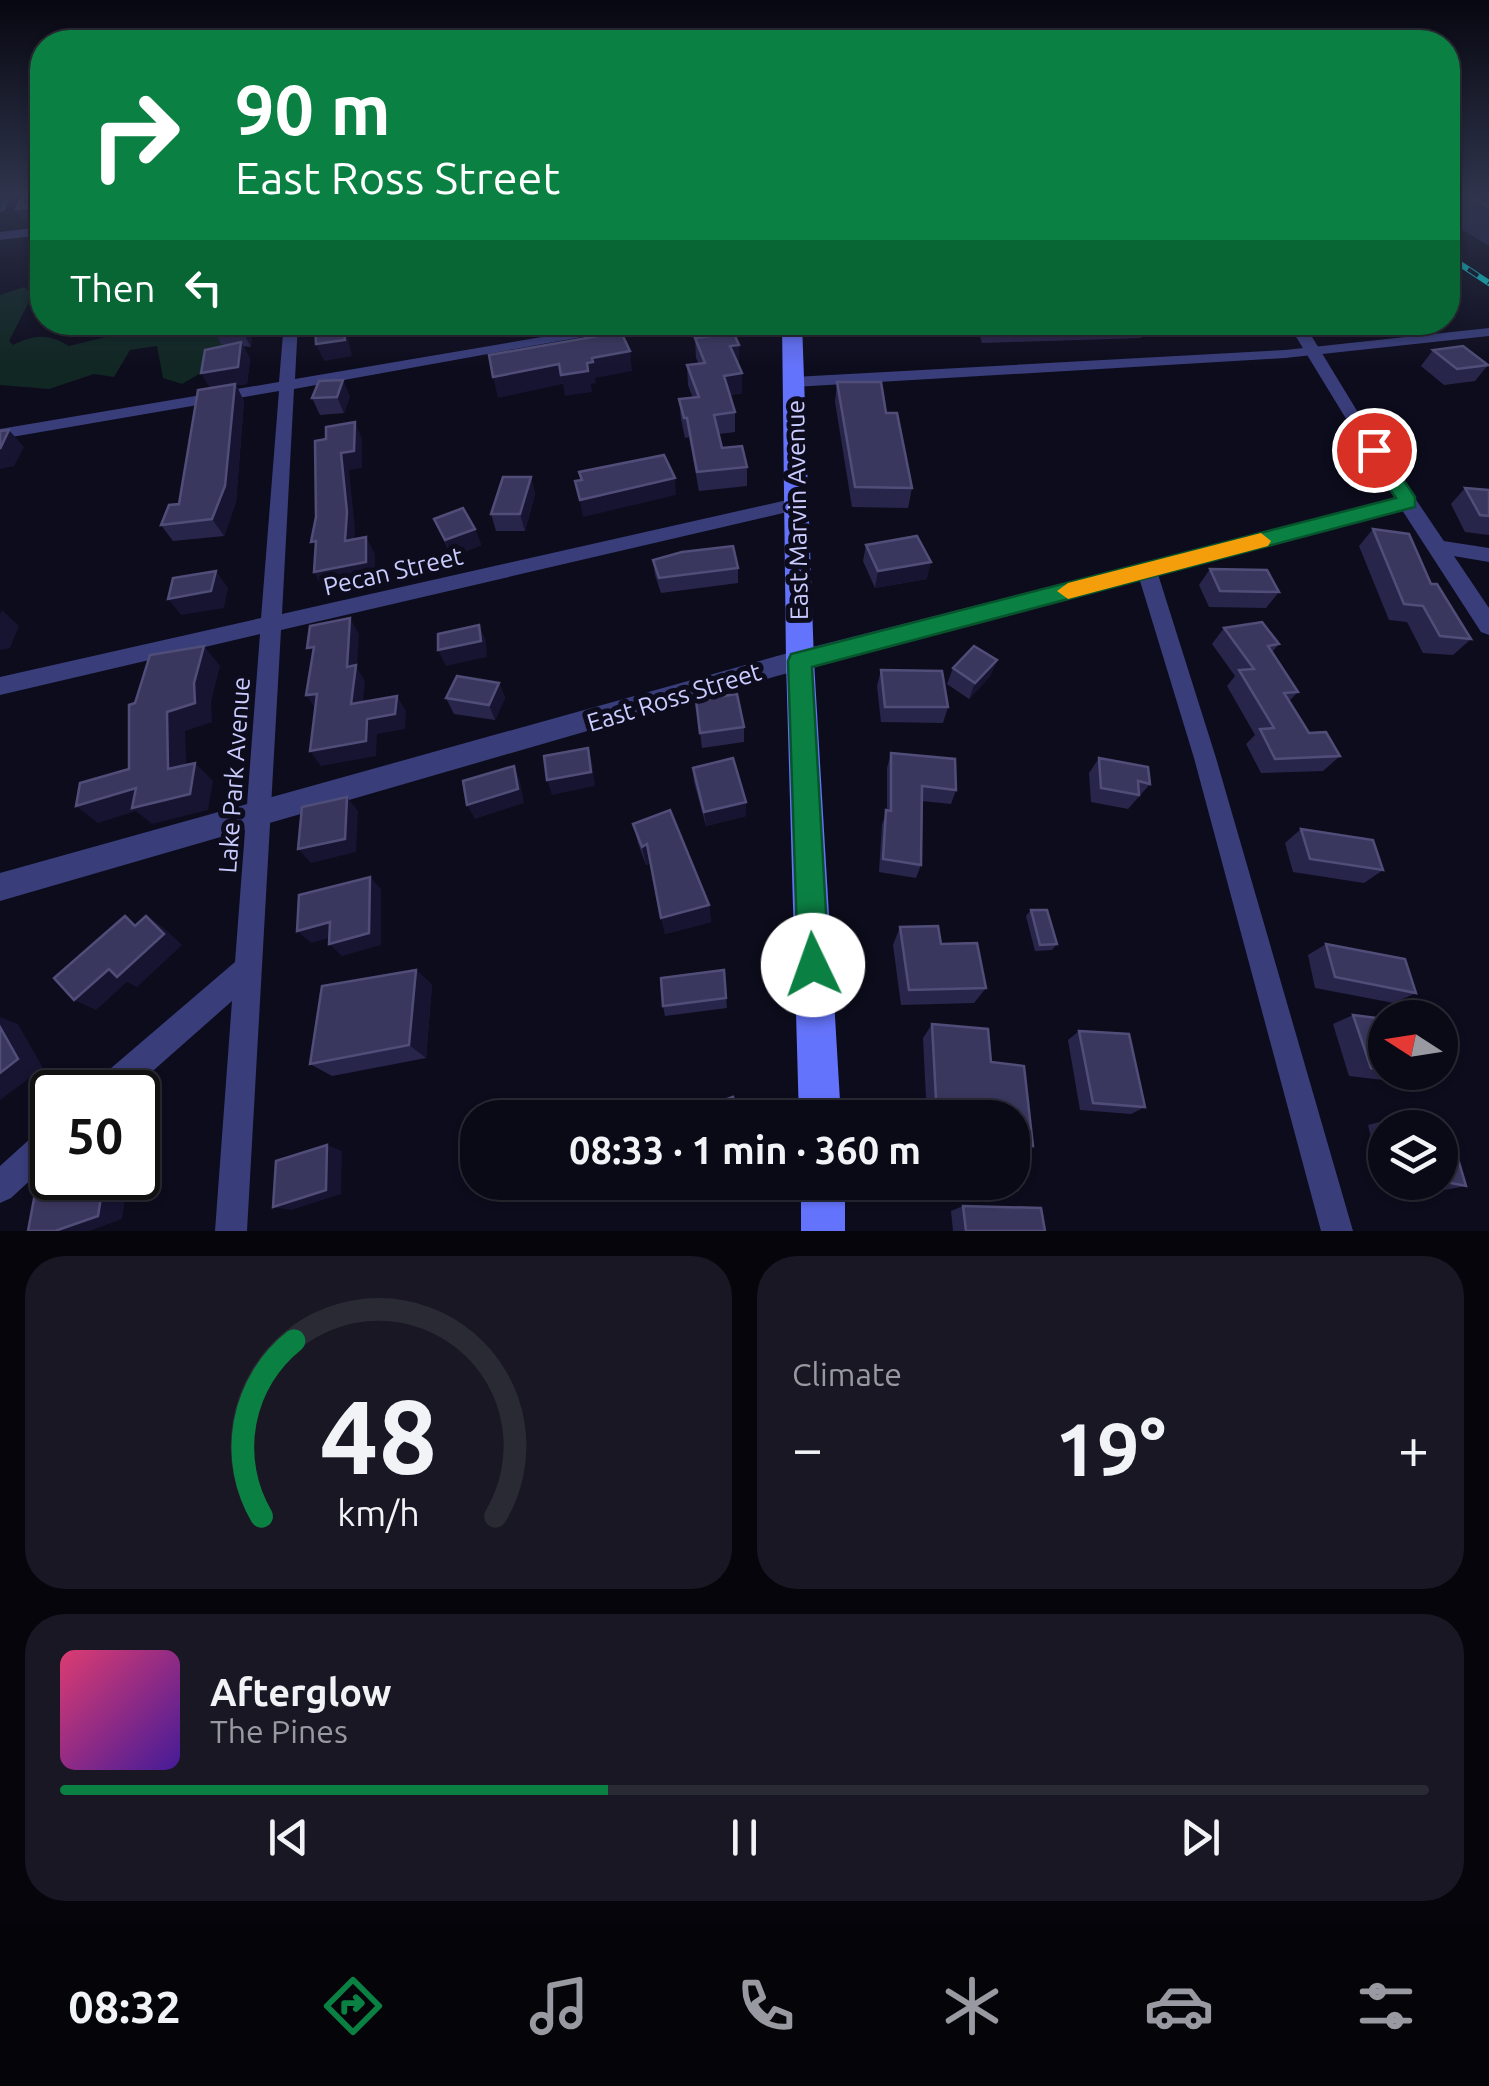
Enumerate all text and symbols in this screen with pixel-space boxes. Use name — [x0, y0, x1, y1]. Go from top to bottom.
icon: right — [70, 70, 200, 200]
text: 90 m — [235, 70, 391, 148]
text: East Ross Street — [235, 152, 560, 203]
icon: left — [176, 260, 231, 315]
text: Then — [70, 267, 156, 309]
street label: East Marvin Avenue — [781, 400, 813, 620]
pin — [1332, 408, 1417, 493]
icon: arrive — [1347, 423, 1402, 478]
street label: Pecan Street — [320, 541, 466, 601]
street label: East Ross Street — [584, 657, 765, 737]
street label: Lake Park Avenue — [213, 676, 255, 874]
position arrow — [761, 913, 865, 1017]
north arrow — [1368, 1000, 1458, 1090]
map controls — [1368, 1000, 1458, 1200]
speed limit sign: 50 — [30, 1070, 160, 1200]
button: layers — [1368, 1110, 1458, 1200]
text: 08:33 · 1 min · 360 m — [569, 1129, 921, 1171]
text: Climate — [792, 1356, 902, 1392]
text: 48 — [320, 1377, 437, 1494]
text: 19° — [1055, 1406, 1166, 1490]
text: − — [792, 1417, 823, 1478]
text: + — [1398, 1417, 1429, 1478]
text: km/h — [337, 1493, 420, 1533]
text: Afterglow — [210, 1671, 392, 1713]
text: The Pines — [210, 1713, 348, 1749]
icon: previous — [261, 1810, 316, 1865]
icon: pause — [717, 1810, 772, 1865]
icon: next — [1173, 1810, 1228, 1865]
icon: directions — [318, 1971, 388, 2041]
icon: music — [524, 1971, 594, 2041]
icon: phone — [731, 1971, 801, 2041]
icon: climate — [937, 1971, 1007, 2041]
icon: car — [1144, 1971, 1214, 2041]
icon: filters — [1351, 1971, 1421, 2041]
text: 08:32 — [68, 1981, 181, 2032]

